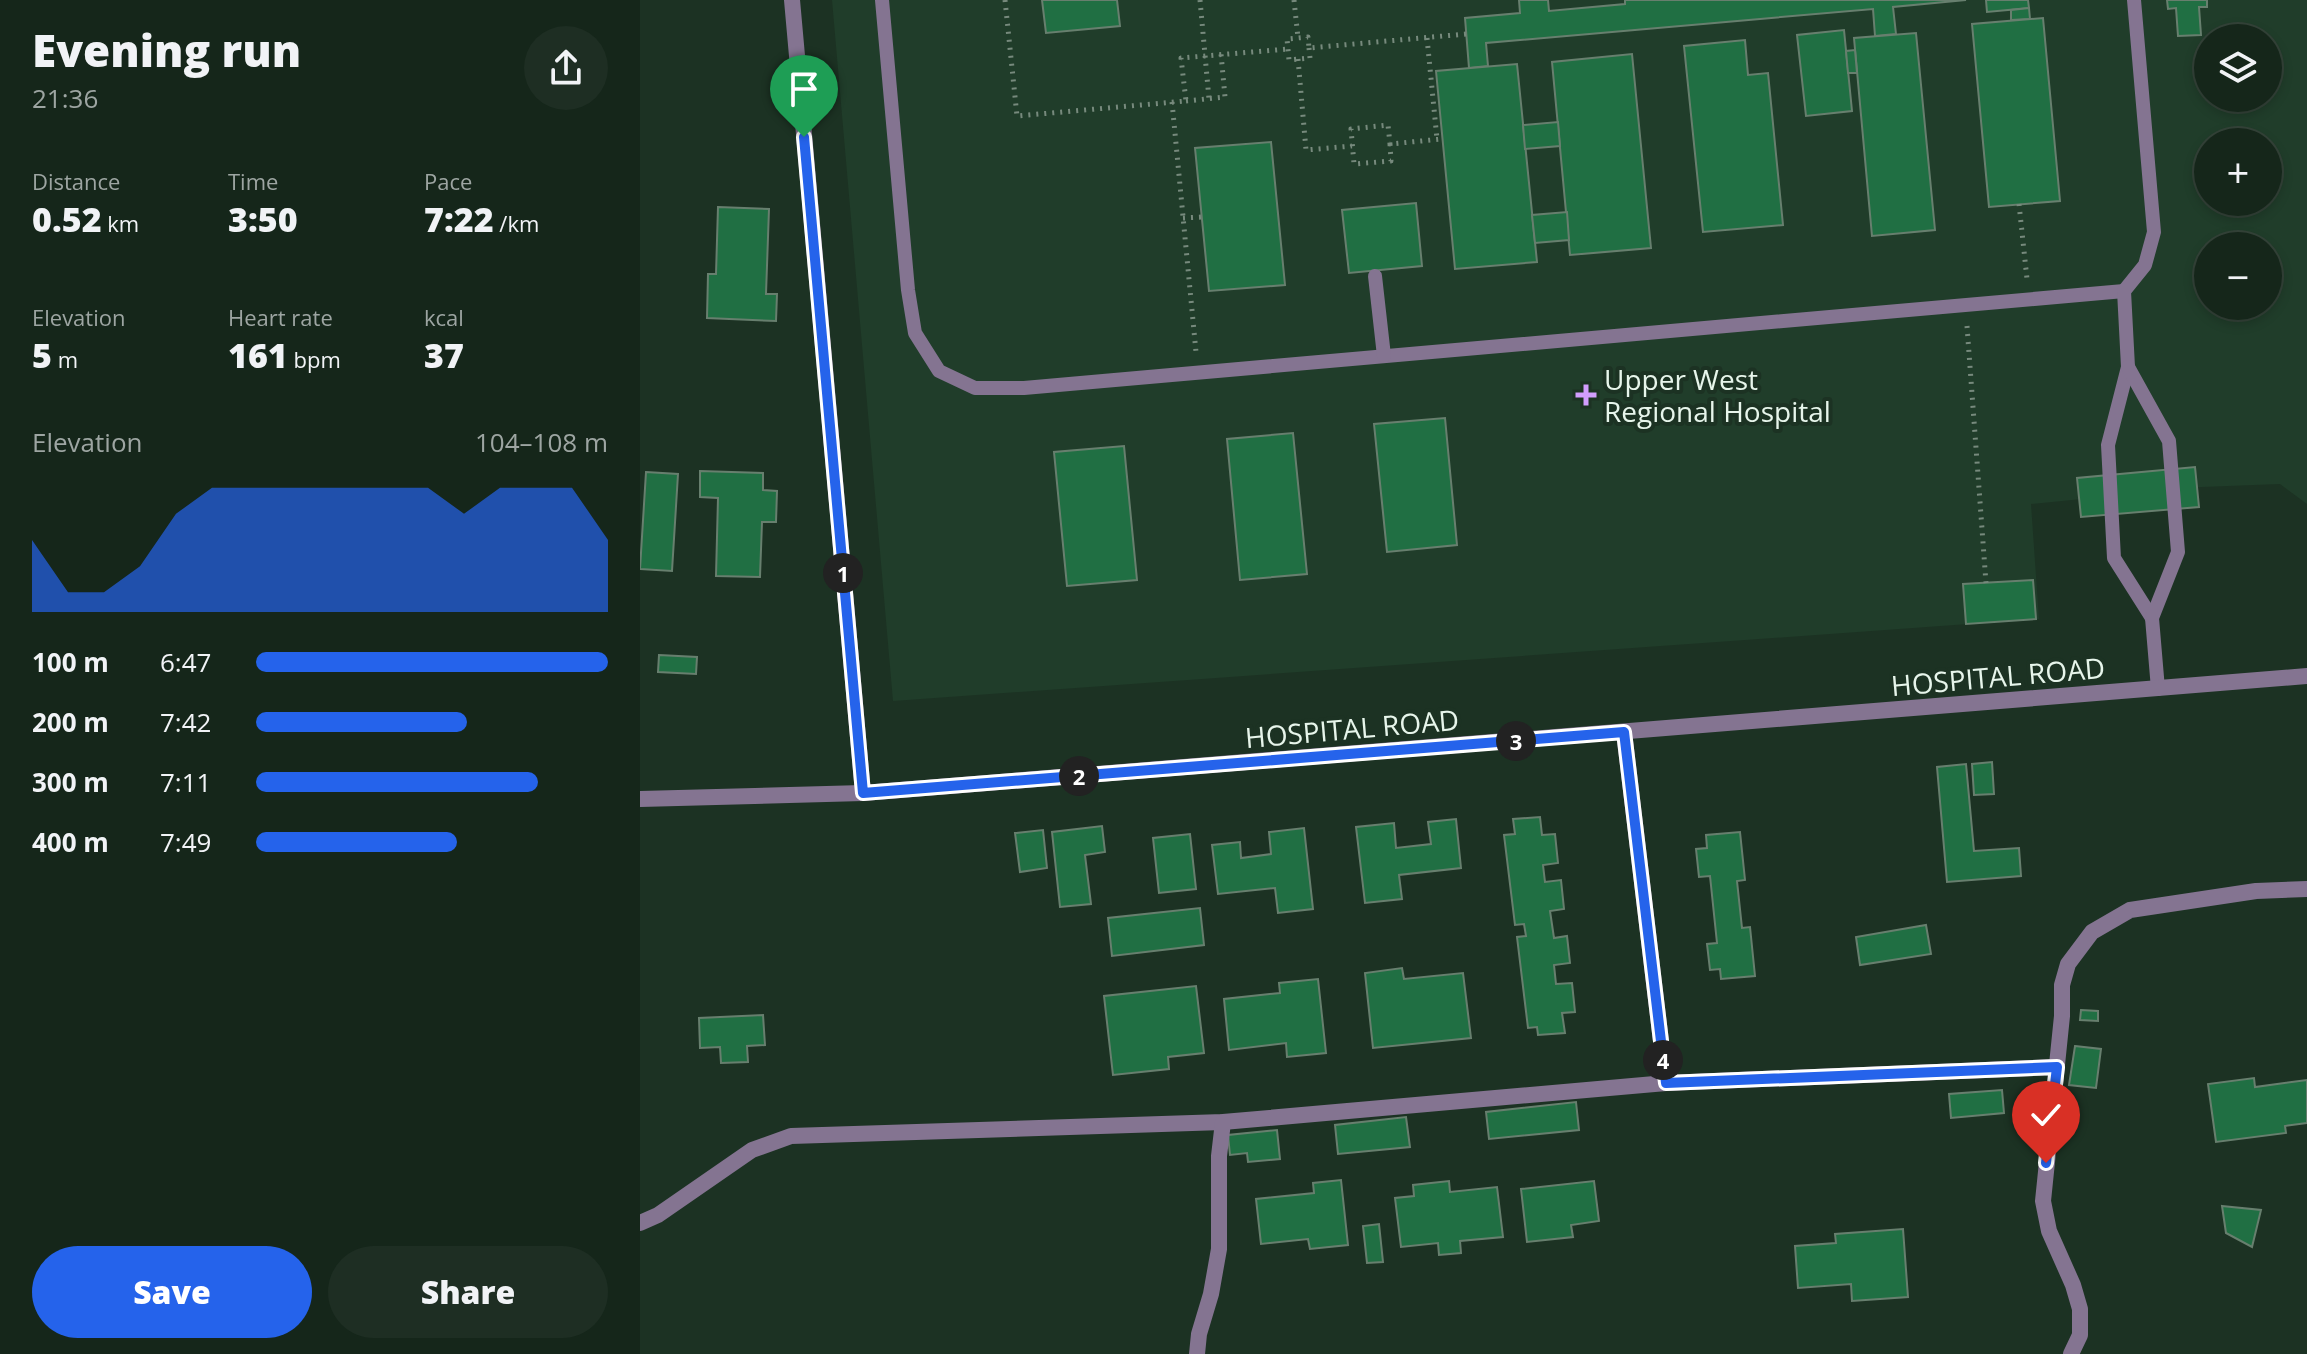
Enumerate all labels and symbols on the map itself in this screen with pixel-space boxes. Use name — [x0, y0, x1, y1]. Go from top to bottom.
pin — [770, 55, 838, 137]
place label: Upper West Regional Hospital — [1604, 360, 1831, 430]
marker: Upper West Regional Hospital — [1575, 384, 1597, 406]
pin: 1 — [823, 553, 863, 593]
street label: HOSPITAL ROAD — [1889, 648, 2107, 704]
street label: HOSPITAL ROAD — [1243, 700, 1461, 756]
pin: 3 — [1496, 721, 1536, 761]
pin: 2 — [1059, 756, 1099, 796]
pin: 4 — [1643, 1040, 1683, 1080]
pin — [2012, 1081, 2080, 1163]

